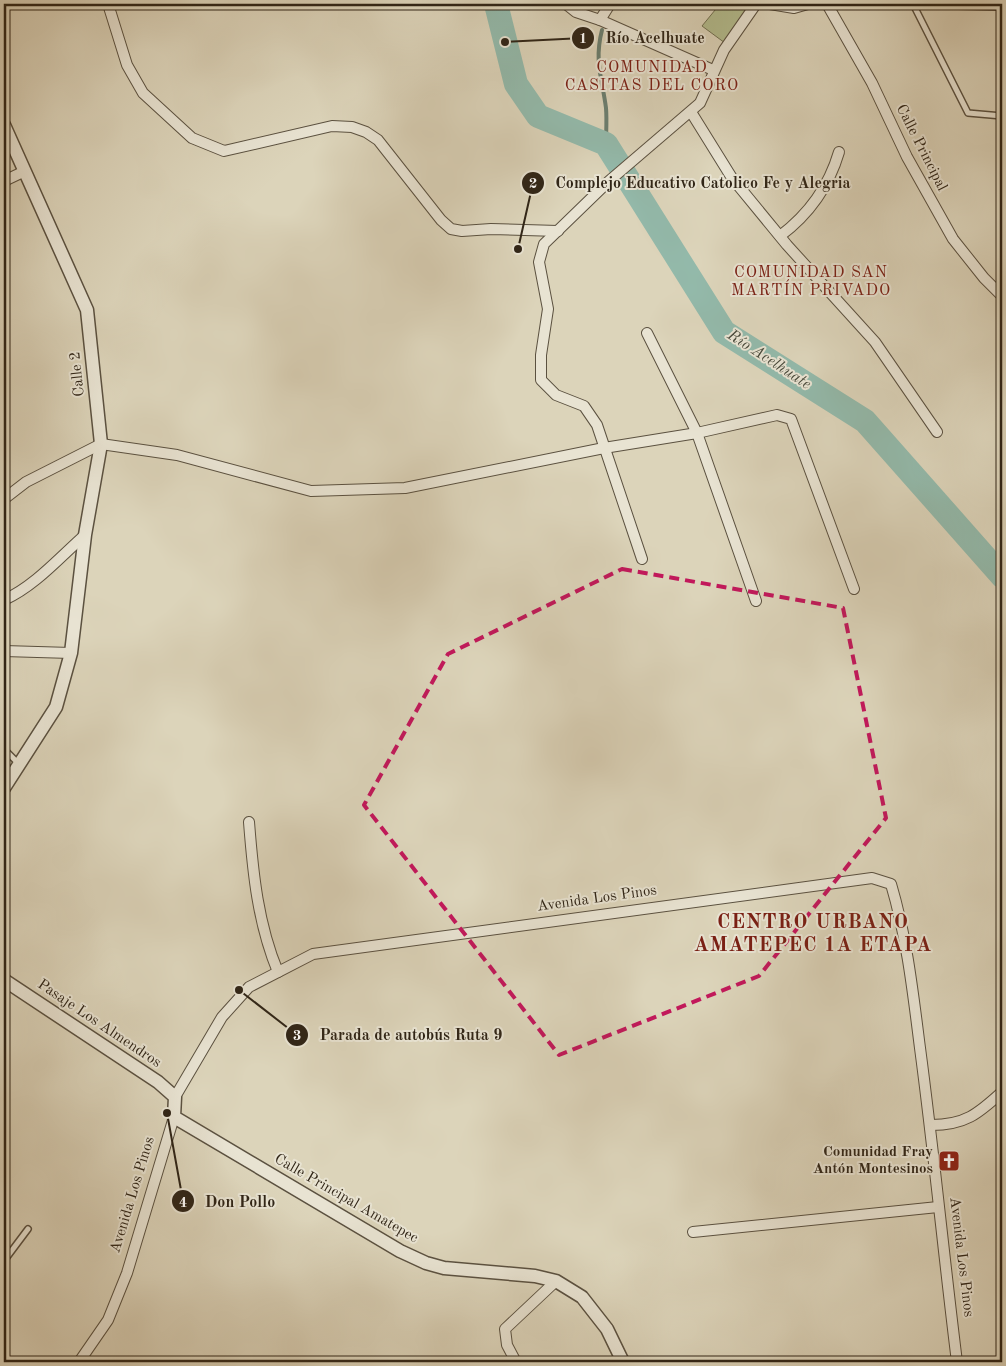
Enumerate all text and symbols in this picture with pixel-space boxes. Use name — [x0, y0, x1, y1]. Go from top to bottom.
callout: Río Acelhuate — [570, 22, 715, 53]
text: Río Acelhuate — [605, 31, 705, 47]
text: 1 — [579, 32, 587, 47]
district label: COMUNIDAD CASITAS DEL CORO — [565, 60, 739, 94]
street label: Calle Principal — [893, 102, 949, 194]
callout: Complejo Educativo Catolico Fe y Alegria — [520, 167, 861, 198]
text: Complejo Educativo Catolico Fe y Alegria — [555, 176, 851, 192]
text: 2 — [529, 177, 537, 192]
district label: COMUNIDAD SAN MARTÍN PRIVADO — [731, 265, 891, 299]
water label: Río Acelhuate — [724, 327, 814, 393]
street label: Calle 2 — [68, 351, 88, 397]
street label: Avenida Los Pinos — [536, 883, 658, 915]
district label: CENTRO URBANO AMATEPEC 1A ETAPA — [694, 913, 932, 956]
street label: Pasaje Los Almendros — [35, 977, 163, 1071]
callout: Parada de autobús Ruta 9 — [284, 1019, 512, 1050]
text: Parada de autobús Ruta 9 — [319, 1028, 503, 1044]
text: 3 — [293, 1029, 301, 1044]
street label: Avenida Los Pinos — [108, 1135, 158, 1255]
place label: Comunidad Fray Antón Montesinos — [813, 1145, 933, 1177]
church icon: Comunidad Fray Antón Montesinos — [937, 1149, 961, 1173]
street label: Calle Principal Amatepec — [272, 1152, 421, 1247]
callout: Don Pollo — [170, 1186, 286, 1217]
text: Don Pollo — [205, 1195, 275, 1211]
text: 4 — [179, 1196, 187, 1211]
street label: Avenida Los Pinos — [946, 1196, 976, 1318]

